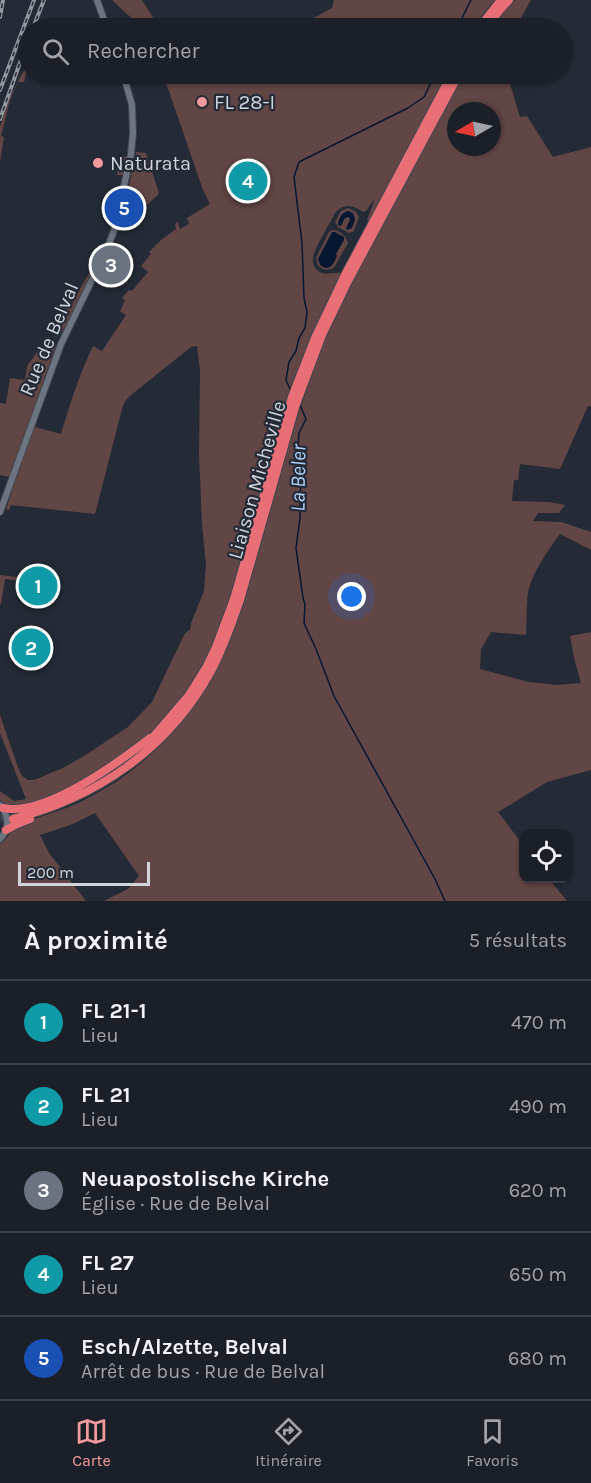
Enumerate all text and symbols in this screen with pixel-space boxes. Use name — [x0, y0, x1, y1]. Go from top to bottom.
search box — [18, 18, 573, 84]
icon: search — [39, 35, 72, 68]
text: Rechercher — [87, 38, 200, 64]
place label: FL 28-I — [214, 91, 275, 114]
marker: FL 28-I — [195, 95, 209, 109]
north arrow — [447, 102, 501, 156]
place label: Naturata — [110, 152, 191, 175]
marker: Naturata — [91, 156, 105, 170]
pin: 4 — [228, 158, 268, 204]
pin: 5 — [104, 186, 144, 230]
pin: 3 — [92, 242, 130, 288]
street label: Rue de Belval — [15, 279, 83, 399]
street label: Liaison Micheville — [223, 398, 291, 562]
water label: La Beler — [285, 443, 311, 512]
pin: 1 — [18, 564, 57, 608]
your location — [337, 582, 366, 611]
pin: 2 — [12, 626, 51, 670]
map controls — [519, 829, 573, 883]
button: locate — [519, 829, 573, 883]
scale bar — [18, 859, 150, 886]
text: 200 m — [27, 863, 74, 882]
text: À proximité — [24, 925, 168, 956]
text: 5 résultats — [469, 929, 567, 952]
text: FL 21-1 — [81, 998, 147, 1024]
text: 1 — [40, 1011, 47, 1034]
text: 470 m — [511, 1011, 567, 1034]
text: Lieu — [81, 1024, 119, 1047]
text: FL 21 — [81, 1082, 131, 1108]
text: 2 — [37, 1095, 50, 1118]
text: 490 m — [509, 1095, 567, 1118]
text: Lieu — [81, 1108, 119, 1131]
text: Neuapostolische Kirche — [81, 1166, 329, 1192]
text: 3 — [37, 1179, 50, 1202]
text: 620 m — [509, 1179, 567, 1202]
text: Église · Rue de Belval — [81, 1192, 270, 1215]
text: FL 27 — [81, 1250, 134, 1276]
text: 4 — [38, 1263, 49, 1286]
text: 650 m — [509, 1263, 567, 1286]
text: Lieu — [81, 1276, 119, 1299]
text: Esch/Alzette, Belval — [81, 1334, 288, 1360]
text: 5 — [38, 1347, 49, 1370]
text: 680 m — [508, 1347, 567, 1370]
text: Arrêt de bus · Rue de Belval — [81, 1360, 325, 1383]
tab: Carte — [72, 1415, 111, 1470]
tab: Itinéraire — [255, 1415, 322, 1470]
tab: Favoris — [466, 1415, 519, 1470]

